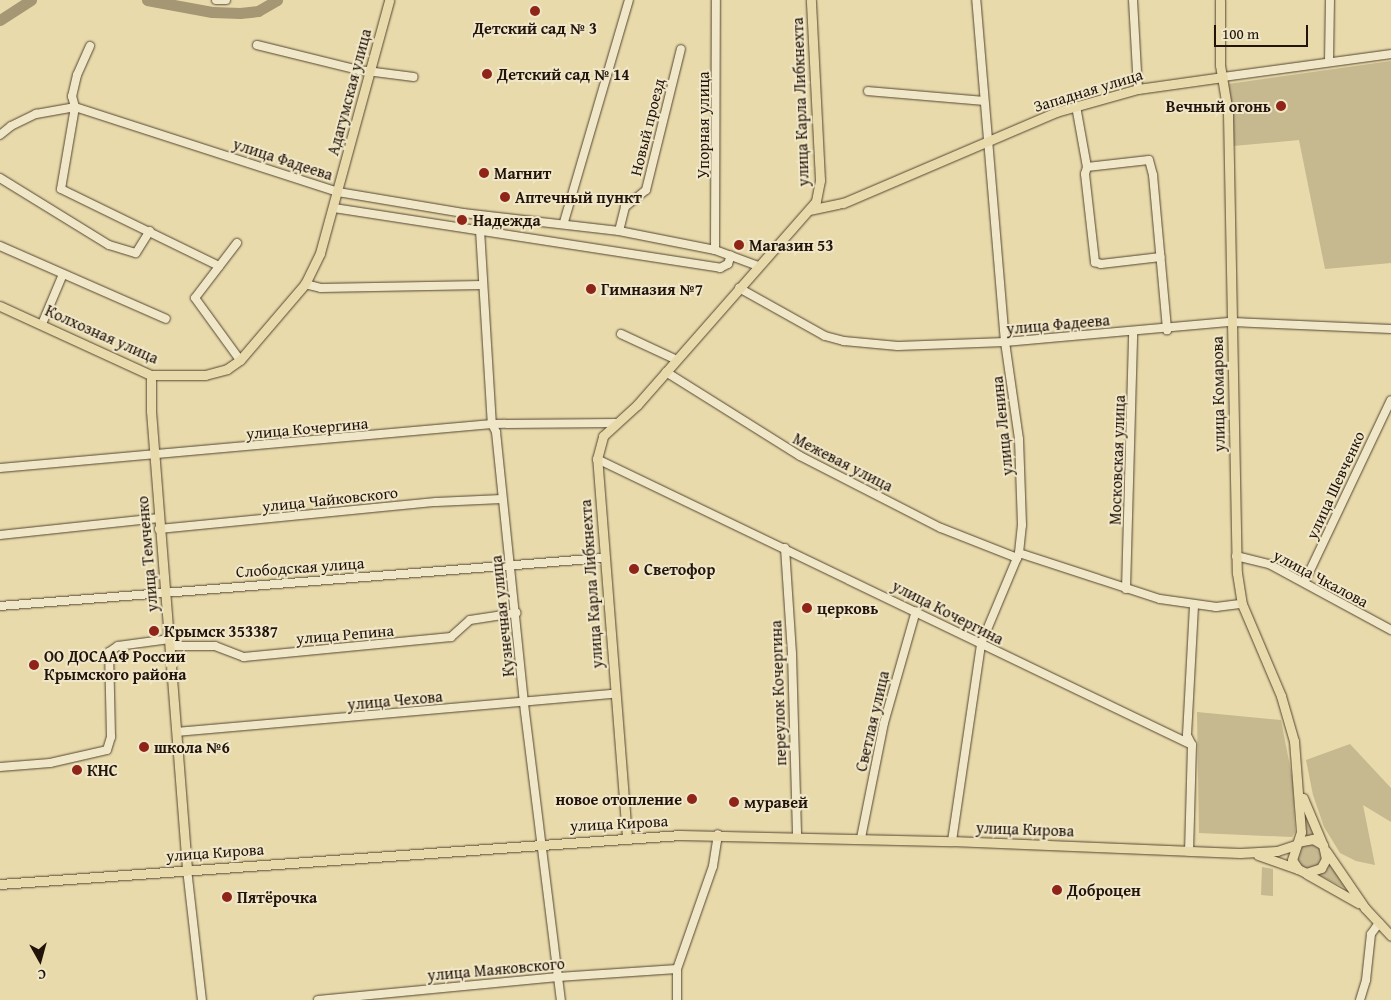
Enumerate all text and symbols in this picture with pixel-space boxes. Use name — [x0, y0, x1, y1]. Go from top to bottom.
marker: Детский сад № 3 — [529, 5, 541, 17]
scale bar — [1216, 15, 1310, 47]
street label: улица Карла Либкнехта — [787, 17, 813, 187]
place label: Детский сад № 3 — [473, 18, 597, 38]
text: 100 m — [1222, 23, 1259, 44]
street label: Адагумская улица — [323, 27, 375, 157]
place label: Детский сад № 14 — [497, 64, 629, 84]
street label: Западная улица — [1031, 64, 1145, 116]
marker: Детский сад № 14 — [481, 68, 493, 80]
street label: Упорная улица — [693, 71, 713, 179]
street label: Новый проезд — [626, 76, 668, 178]
place label: Вечный огонь — [1166, 96, 1271, 116]
marker: Вечный огонь — [1275, 100, 1287, 112]
street label: улица Фадеева — [231, 134, 335, 184]
place label: Магнит — [494, 163, 551, 183]
marker: Магнит — [478, 167, 490, 179]
place label: Аптечный пункт — [515, 187, 642, 207]
marker: Аптечный пункт — [499, 191, 511, 203]
place label: Надежда — [473, 210, 541, 230]
marker: Надежда — [455, 213, 469, 227]
place label: Магазин 53 — [749, 235, 834, 255]
marker: Магазин 53 — [733, 239, 745, 251]
place label: Гимназия №7 — [601, 279, 703, 299]
marker: Гимназия №7 — [585, 283, 597, 295]
street label: Колхозная улица — [42, 300, 162, 368]
street label: улица Фадеева — [1005, 310, 1111, 338]
street label: улица Комарова — [1207, 336, 1229, 452]
street label: улица Ленина — [987, 375, 1017, 477]
street label: Московская улица — [1105, 395, 1129, 525]
street label: улица Кочергина — [245, 413, 369, 443]
street label: улица Шевченко — [1302, 428, 1368, 542]
street label: Межевая улица — [790, 429, 896, 495]
street label: улица Чайковского — [261, 482, 399, 516]
street label: улица Темченко — [132, 495, 162, 613]
street label: улица Карла Либкнехта — [576, 499, 606, 669]
street label: улица Чкалова — [1270, 545, 1372, 611]
street label: Слободская улица — [235, 553, 365, 581]
street label: Кузнечная улица — [486, 554, 518, 678]
place label: Светофор — [644, 559, 715, 579]
marker: Светофор — [628, 563, 640, 575]
street label: улица Кочергина — [889, 576, 1007, 648]
place label: церковь — [817, 598, 878, 618]
marker: церковь — [801, 602, 813, 614]
street label: улица Репина — [295, 620, 395, 648]
street label: переулок Кочергина — [766, 620, 790, 766]
place label: Крымск 353387 — [164, 621, 278, 641]
marker: Крымск 353387 — [148, 625, 160, 637]
place label: ОО ДОСААФ России Крымского района — [44, 646, 186, 684]
marker: ОО ДОСААФ России Крымского района — [28, 659, 40, 671]
street label: Светлая улица — [851, 669, 893, 773]
street label: улица Чехова — [346, 686, 444, 714]
place label: школа №6 — [154, 737, 230, 757]
marker: школа №6 — [138, 741, 150, 753]
place label: КНС — [87, 760, 118, 780]
marker: КНС — [71, 764, 83, 776]
place label: новое отопление — [555, 789, 682, 809]
place label: муравей — [744, 792, 808, 812]
marker: новое отопление — [686, 793, 698, 805]
marker: муравей — [728, 796, 740, 808]
street label: улица Кирова — [569, 811, 669, 835]
street label: улица Кирова — [976, 818, 1074, 840]
street label: улица Кирова — [165, 839, 265, 865]
place label: Доброцен — [1067, 880, 1141, 900]
marker: Доброцен — [1051, 884, 1063, 896]
place label: Пятёрочка — [237, 887, 317, 907]
marker: Пятёрочка — [221, 891, 233, 903]
north arrow — [15, 935, 65, 985]
street label: улица Маяковского — [426, 953, 566, 985]
text: С — [37, 964, 47, 985]

